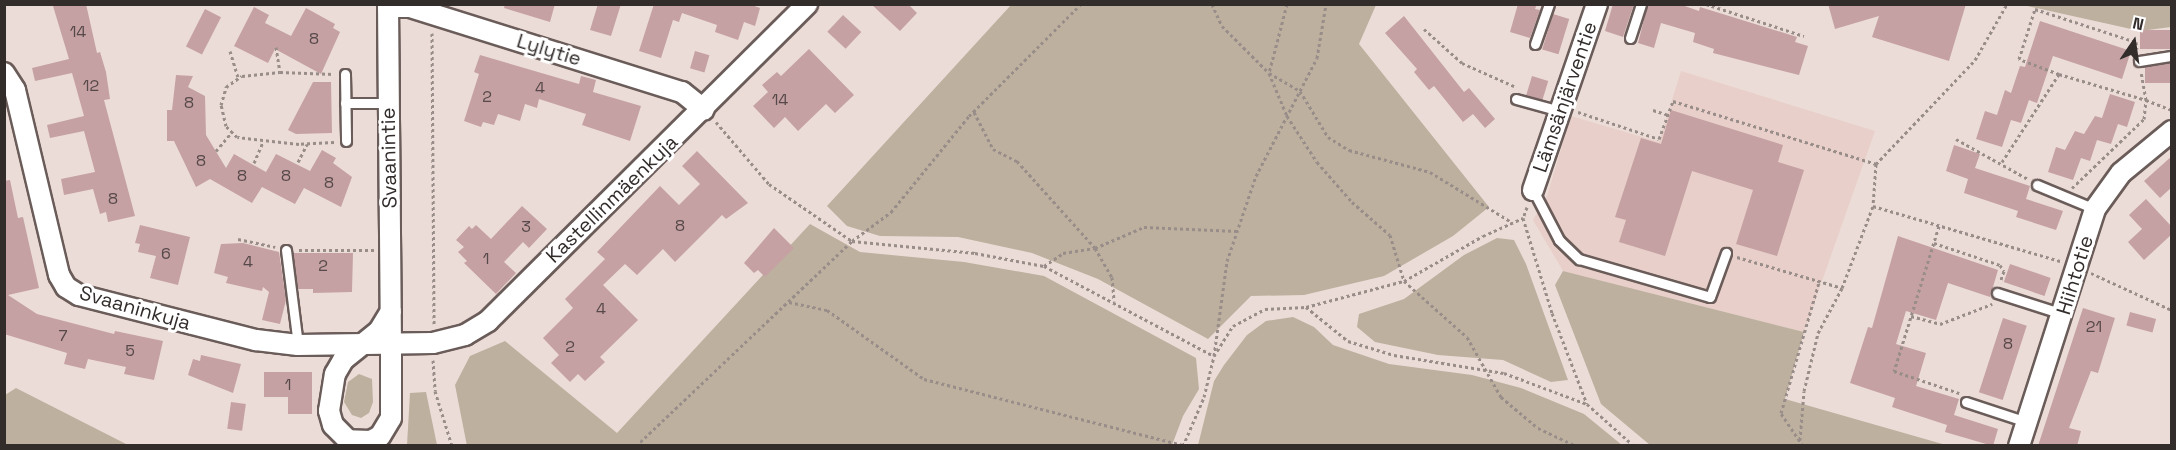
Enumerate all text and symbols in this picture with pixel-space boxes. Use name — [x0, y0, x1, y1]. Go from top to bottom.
north arrow — [2104, 12, 2164, 72]
text: N — [2131, 13, 2146, 35]
street label: Lämsänjärventie — [1528, 18, 1602, 176]
house number: 14 — [70, 22, 86, 42]
house number: 8 — [309, 29, 319, 49]
street label: Lylytie — [514, 29, 584, 71]
house number: 12 — [83, 76, 99, 96]
house number: 4 — [535, 78, 545, 98]
house number: 2 — [482, 87, 492, 107]
house number: 14 — [772, 90, 788, 110]
house number: 8 — [184, 93, 194, 113]
street label: Svaanintie — [376, 107, 402, 209]
street label: Kastellinmäenkuja — [541, 130, 683, 268]
house number: 8 — [196, 151, 206, 171]
house number: 8 — [237, 166, 247, 186]
house number: 8 — [281, 166, 291, 186]
house number: 8 — [324, 173, 334, 193]
house number: 8 — [108, 189, 118, 209]
house number: 8 — [675, 216, 685, 236]
house number: 3 — [521, 217, 531, 237]
street label: Hiihtotie — [2052, 232, 2098, 318]
house number: 6 — [161, 244, 171, 264]
house number: 1 — [483, 249, 489, 269]
house number: 4 — [243, 252, 253, 272]
house number: 2 — [318, 256, 328, 276]
street label: Svaaninkuja — [77, 281, 193, 335]
house number: 4 — [596, 299, 606, 319]
house number: 21 — [2086, 317, 2102, 337]
house number: 7 — [58, 326, 68, 346]
house number: 8 — [2003, 334, 2013, 354]
house number: 2 — [565, 337, 575, 357]
house number: 5 — [125, 341, 135, 361]
house number: 1 — [285, 375, 291, 395]

